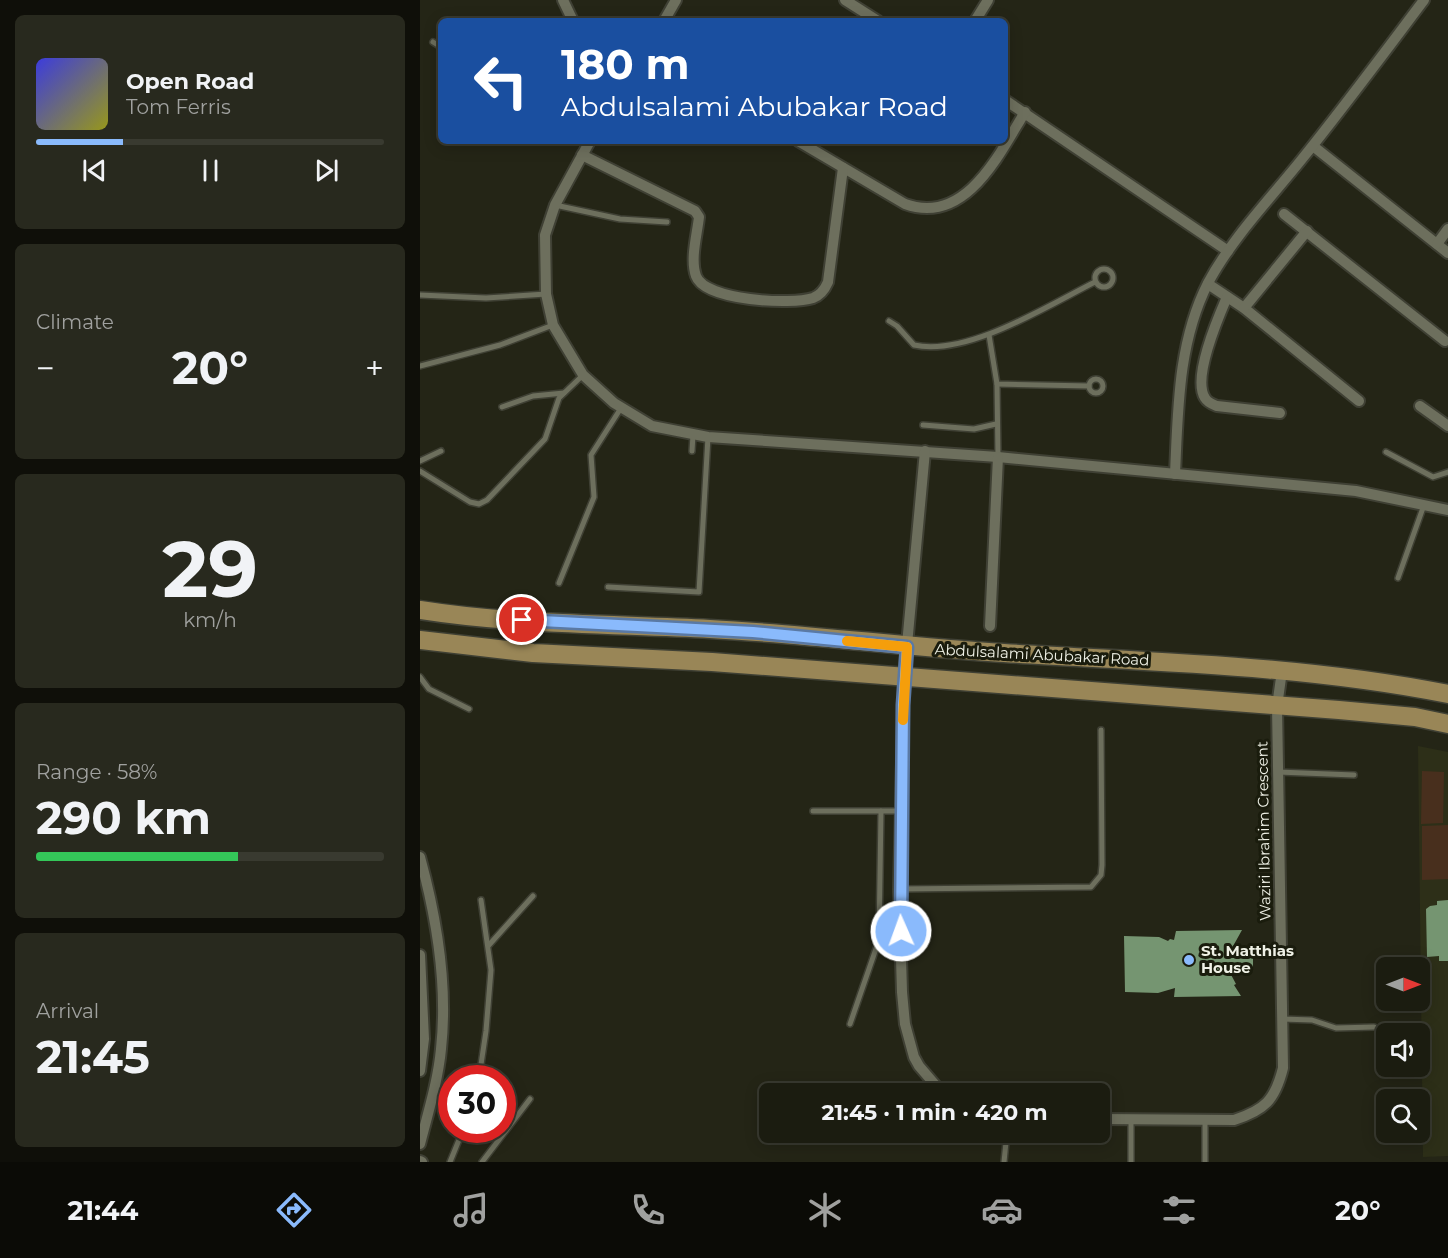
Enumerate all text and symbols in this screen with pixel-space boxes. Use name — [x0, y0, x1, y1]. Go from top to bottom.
text: 180 m — [561, 38, 690, 90]
icon: left — [462, 42, 540, 120]
text: Open Road — [126, 68, 254, 95]
text: Abdulsalami Abubakar Road — [561, 90, 948, 123]
text: Tom Ferris — [126, 95, 231, 119]
icon: previous — [78, 154, 111, 187]
icon: pause — [194, 154, 227, 187]
icon: next — [310, 154, 343, 187]
text: Climate — [36, 310, 114, 334]
text: 20° — [172, 340, 248, 395]
text: − — [36, 348, 55, 388]
text: + — [365, 348, 384, 388]
text: 29 — [162, 521, 258, 617]
pin — [496, 594, 547, 645]
icon: arrive — [505, 603, 538, 636]
text: km/h — [183, 608, 237, 632]
street label: Abdulsalami Abubakar Road — [934, 639, 1150, 670]
street label: Waziri Ibrahim Crescent — [1252, 741, 1275, 921]
text: Range · 58% — [36, 760, 157, 784]
text: 290 km — [36, 790, 211, 845]
position arrow — [869, 899, 933, 963]
place label: St. Matthias House — [1201, 941, 1294, 977]
marker: St. Matthias House — [1182, 953, 1196, 967]
north arrow — [1376, 957, 1430, 1011]
map controls — [1376, 957, 1430, 1143]
text: Arrival — [36, 999, 99, 1023]
button: sound — [1376, 1023, 1430, 1077]
text: 21:45 — [36, 1029, 150, 1084]
speed limit sign: 30 — [438, 1065, 516, 1143]
button: search — [1376, 1089, 1430, 1143]
text: 21:45 · 1 min · 420 m — [822, 1099, 1047, 1126]
icon: directions — [273, 1189, 315, 1231]
icon: music — [450, 1189, 492, 1231]
icon: phone — [627, 1189, 669, 1231]
icon: climate — [804, 1189, 846, 1231]
icon: car — [981, 1189, 1023, 1231]
icon: filters — [1158, 1189, 1200, 1231]
text: 21:44 — [67, 1194, 138, 1227]
text: 20° — [1335, 1194, 1381, 1227]

